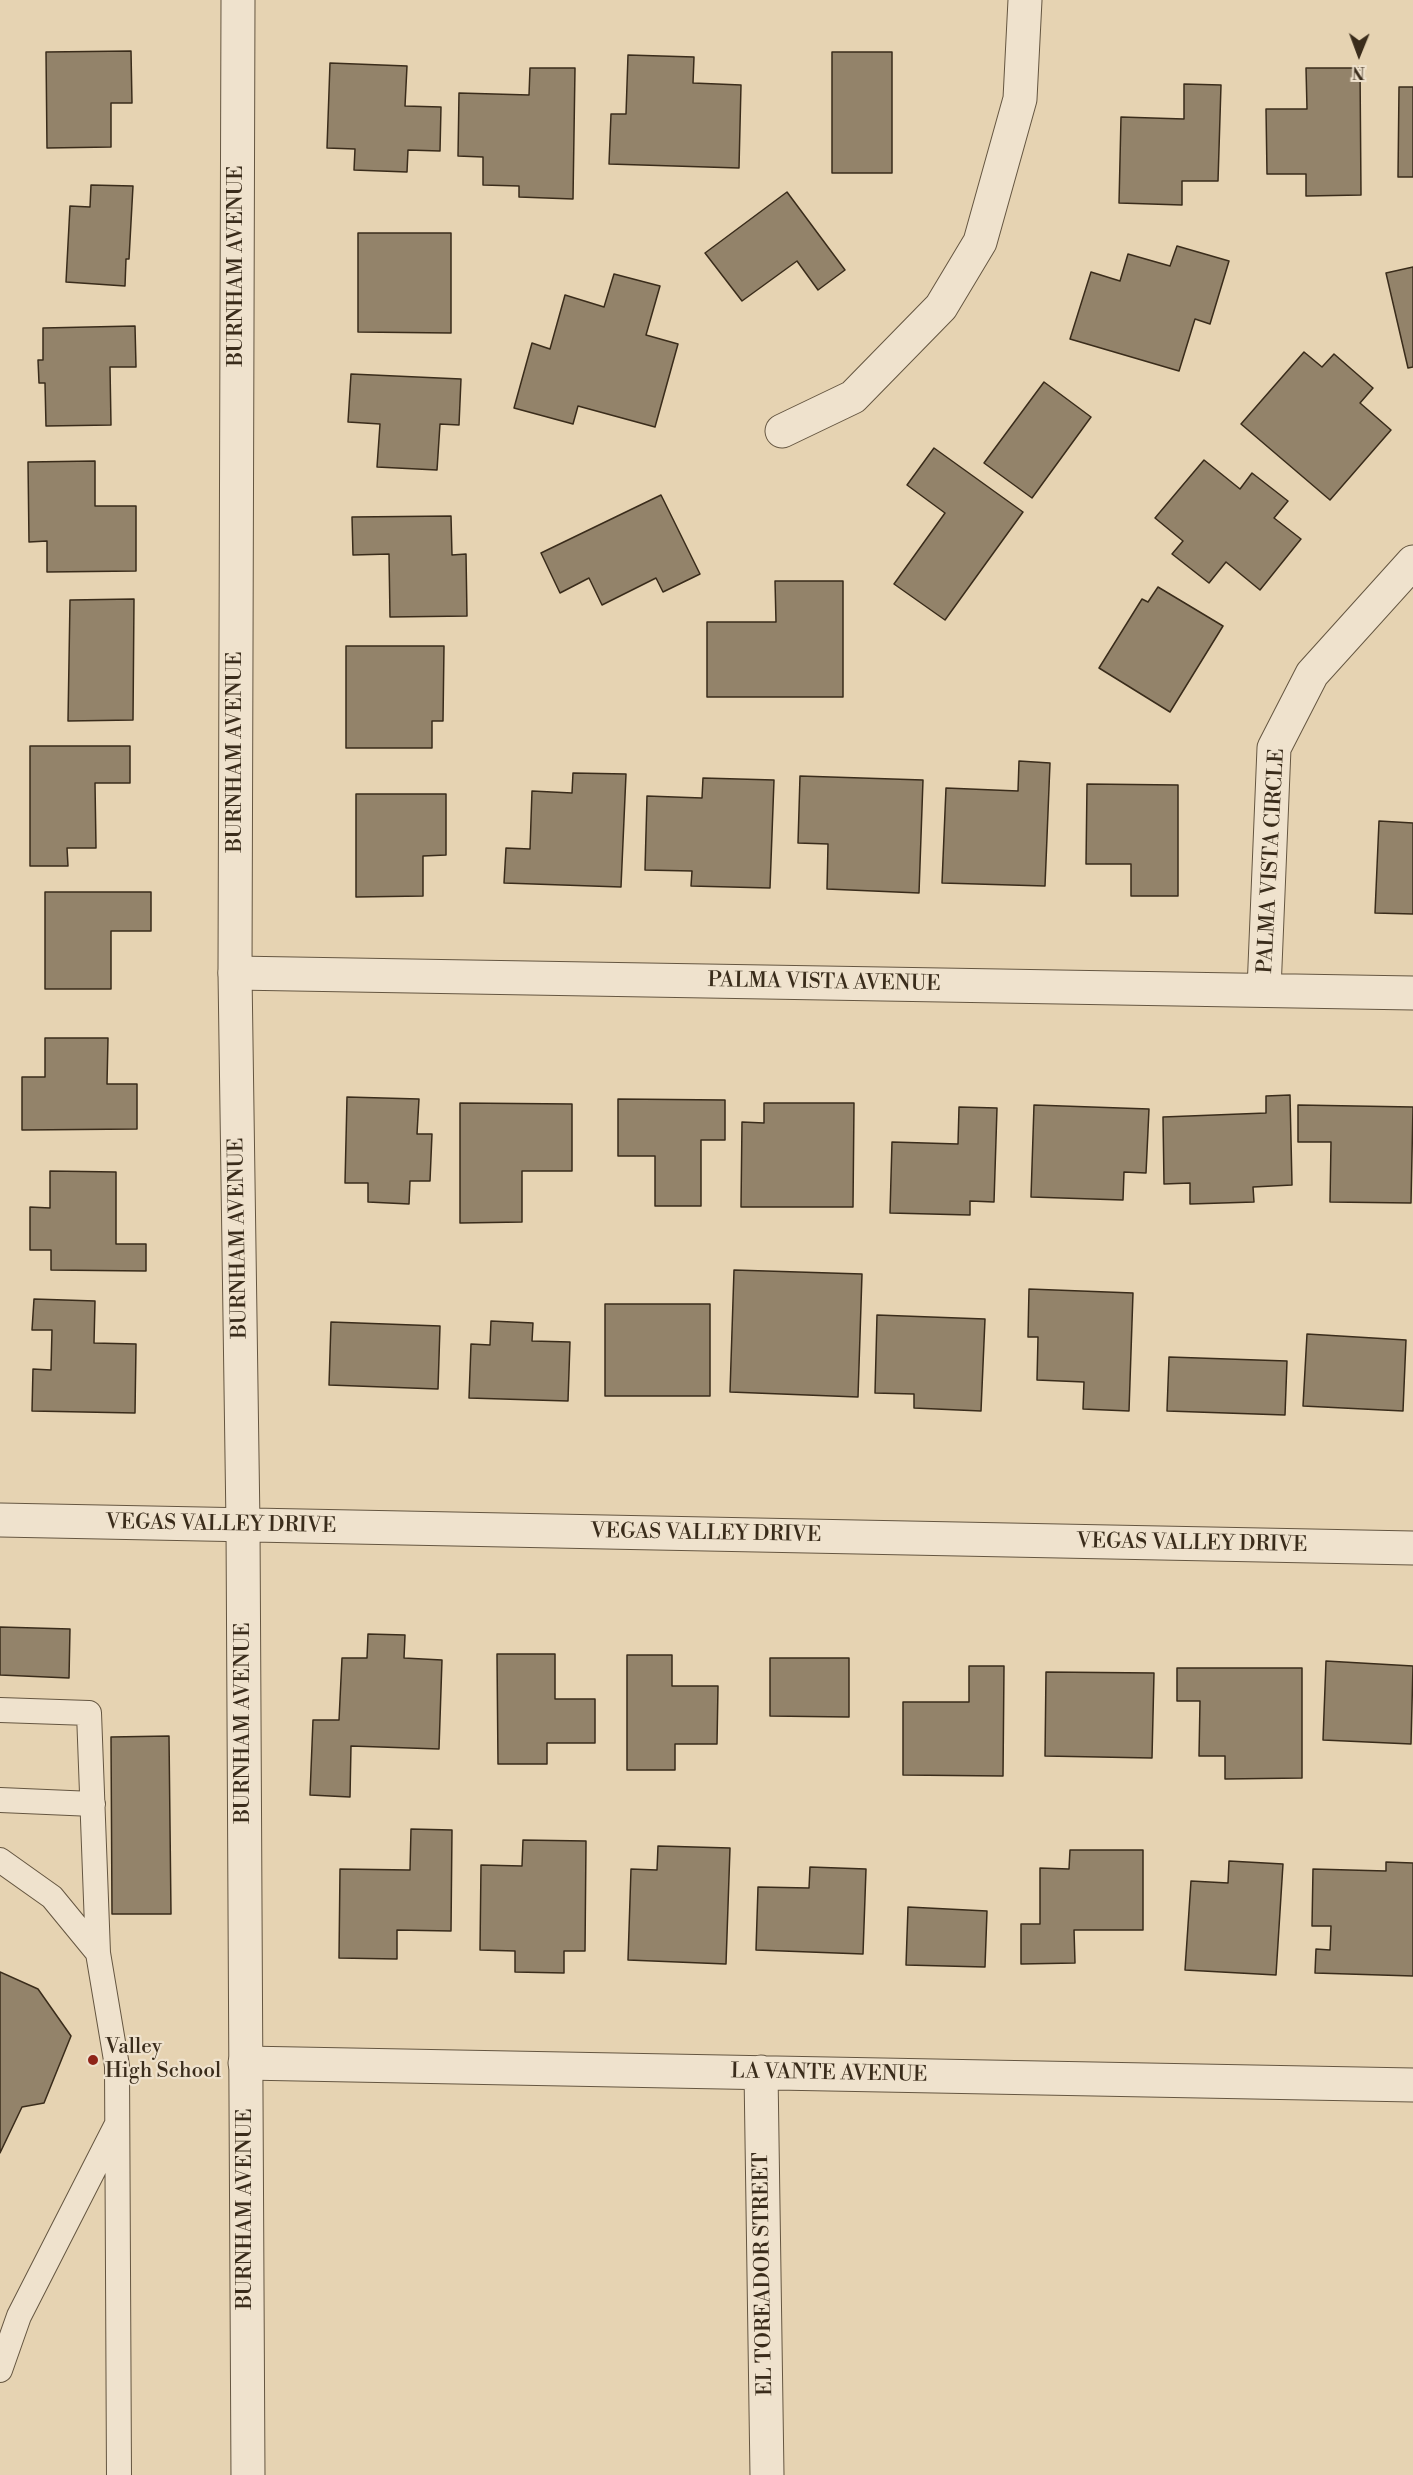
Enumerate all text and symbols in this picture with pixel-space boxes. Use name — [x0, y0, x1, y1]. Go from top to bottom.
north arrow — [1329, 24, 1389, 84]
text: N — [1352, 62, 1365, 82]
street label: BURNHAM AVENUE — [224, 166, 250, 366]
street label: BURNHAM AVENUE — [223, 652, 249, 852]
street label: PALMA VISTA CIRCLE — [1254, 748, 1290, 974]
street label: PALMA VISTA AVENUE — [707, 968, 941, 998]
street label: BURNHAM AVENUE — [225, 1137, 253, 1339]
street label: VEGAS VALLEY DRIVE — [105, 1510, 337, 1540]
street label: VEGAS VALLEY DRIVE — [590, 1519, 822, 1549]
street label: VEGAS VALLEY DRIVE — [1076, 1529, 1308, 1559]
street label: BURNHAM AVENUE — [231, 1623, 257, 1823]
place label: Valley High School — [105, 2035, 221, 2085]
marker: Valley High School — [86, 2053, 100, 2067]
street label: LA VANTE AVENUE — [730, 2060, 928, 2088]
street label: BURNHAM AVENUE — [233, 2109, 259, 2309]
street label: EL TOREADOR STREET — [749, 2152, 779, 2396]

